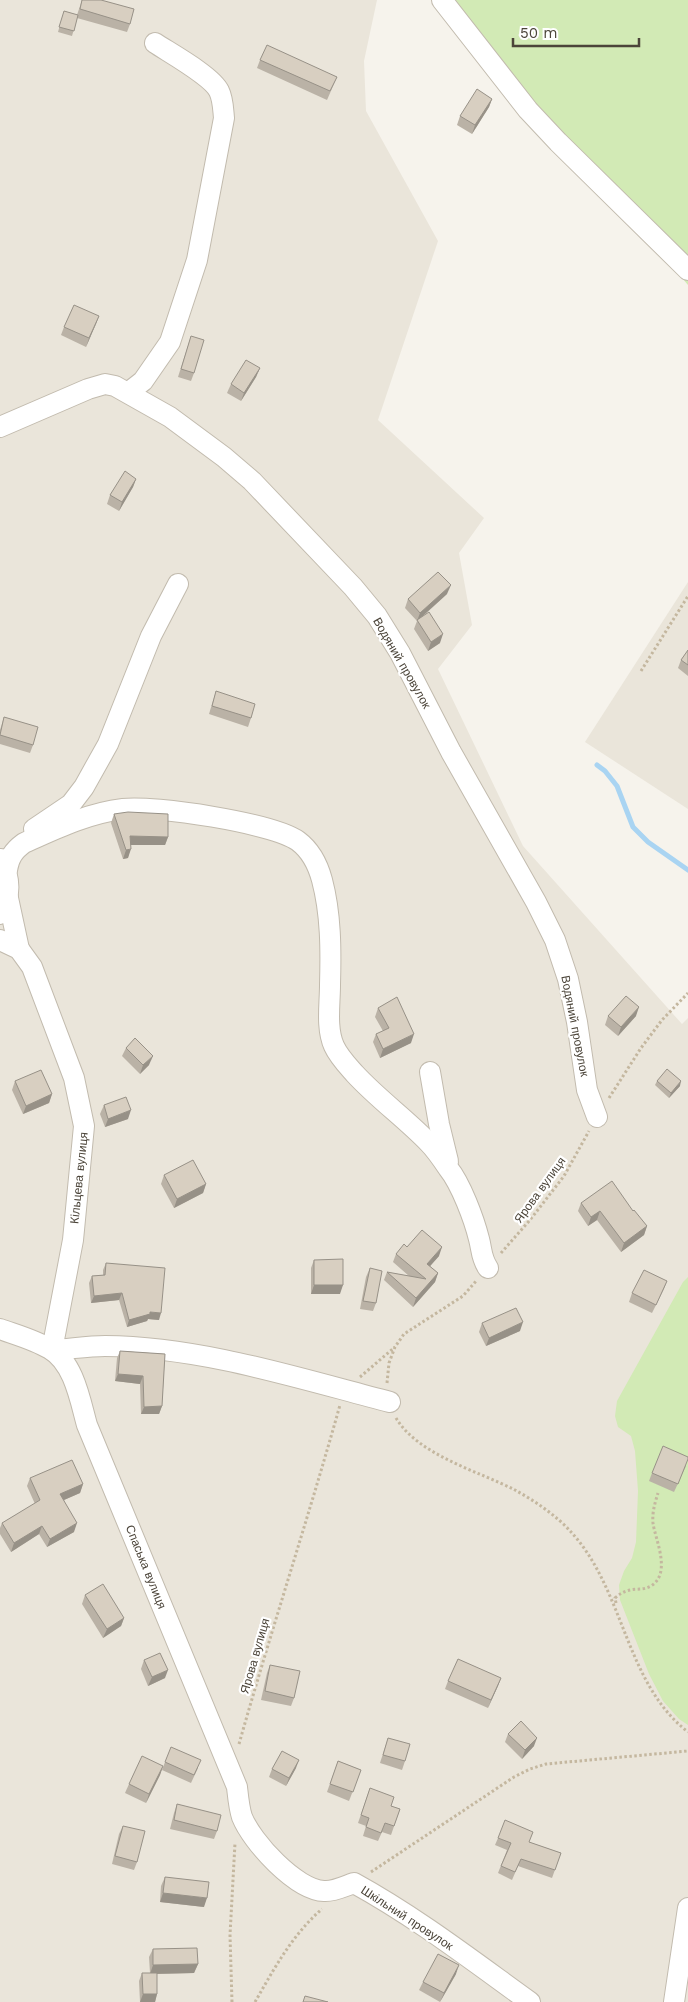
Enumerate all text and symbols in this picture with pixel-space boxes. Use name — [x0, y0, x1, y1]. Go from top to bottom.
scale bar — [513, 15, 639, 47]
text: 50 m — [520, 24, 557, 42]
street label: Водяний провулок — [370, 615, 434, 712]
street label: Водяний провулок — [558, 974, 592, 1079]
street label: Кільцева вулиця — [67, 1131, 91, 1225]
street label: Ярова вулиця — [511, 1154, 569, 1226]
street label: Спаська вулиця — [123, 1523, 169, 1611]
street label: Ярова вулиця — [238, 1617, 272, 1695]
street label: Шкільний провулок — [358, 1883, 456, 1953]

